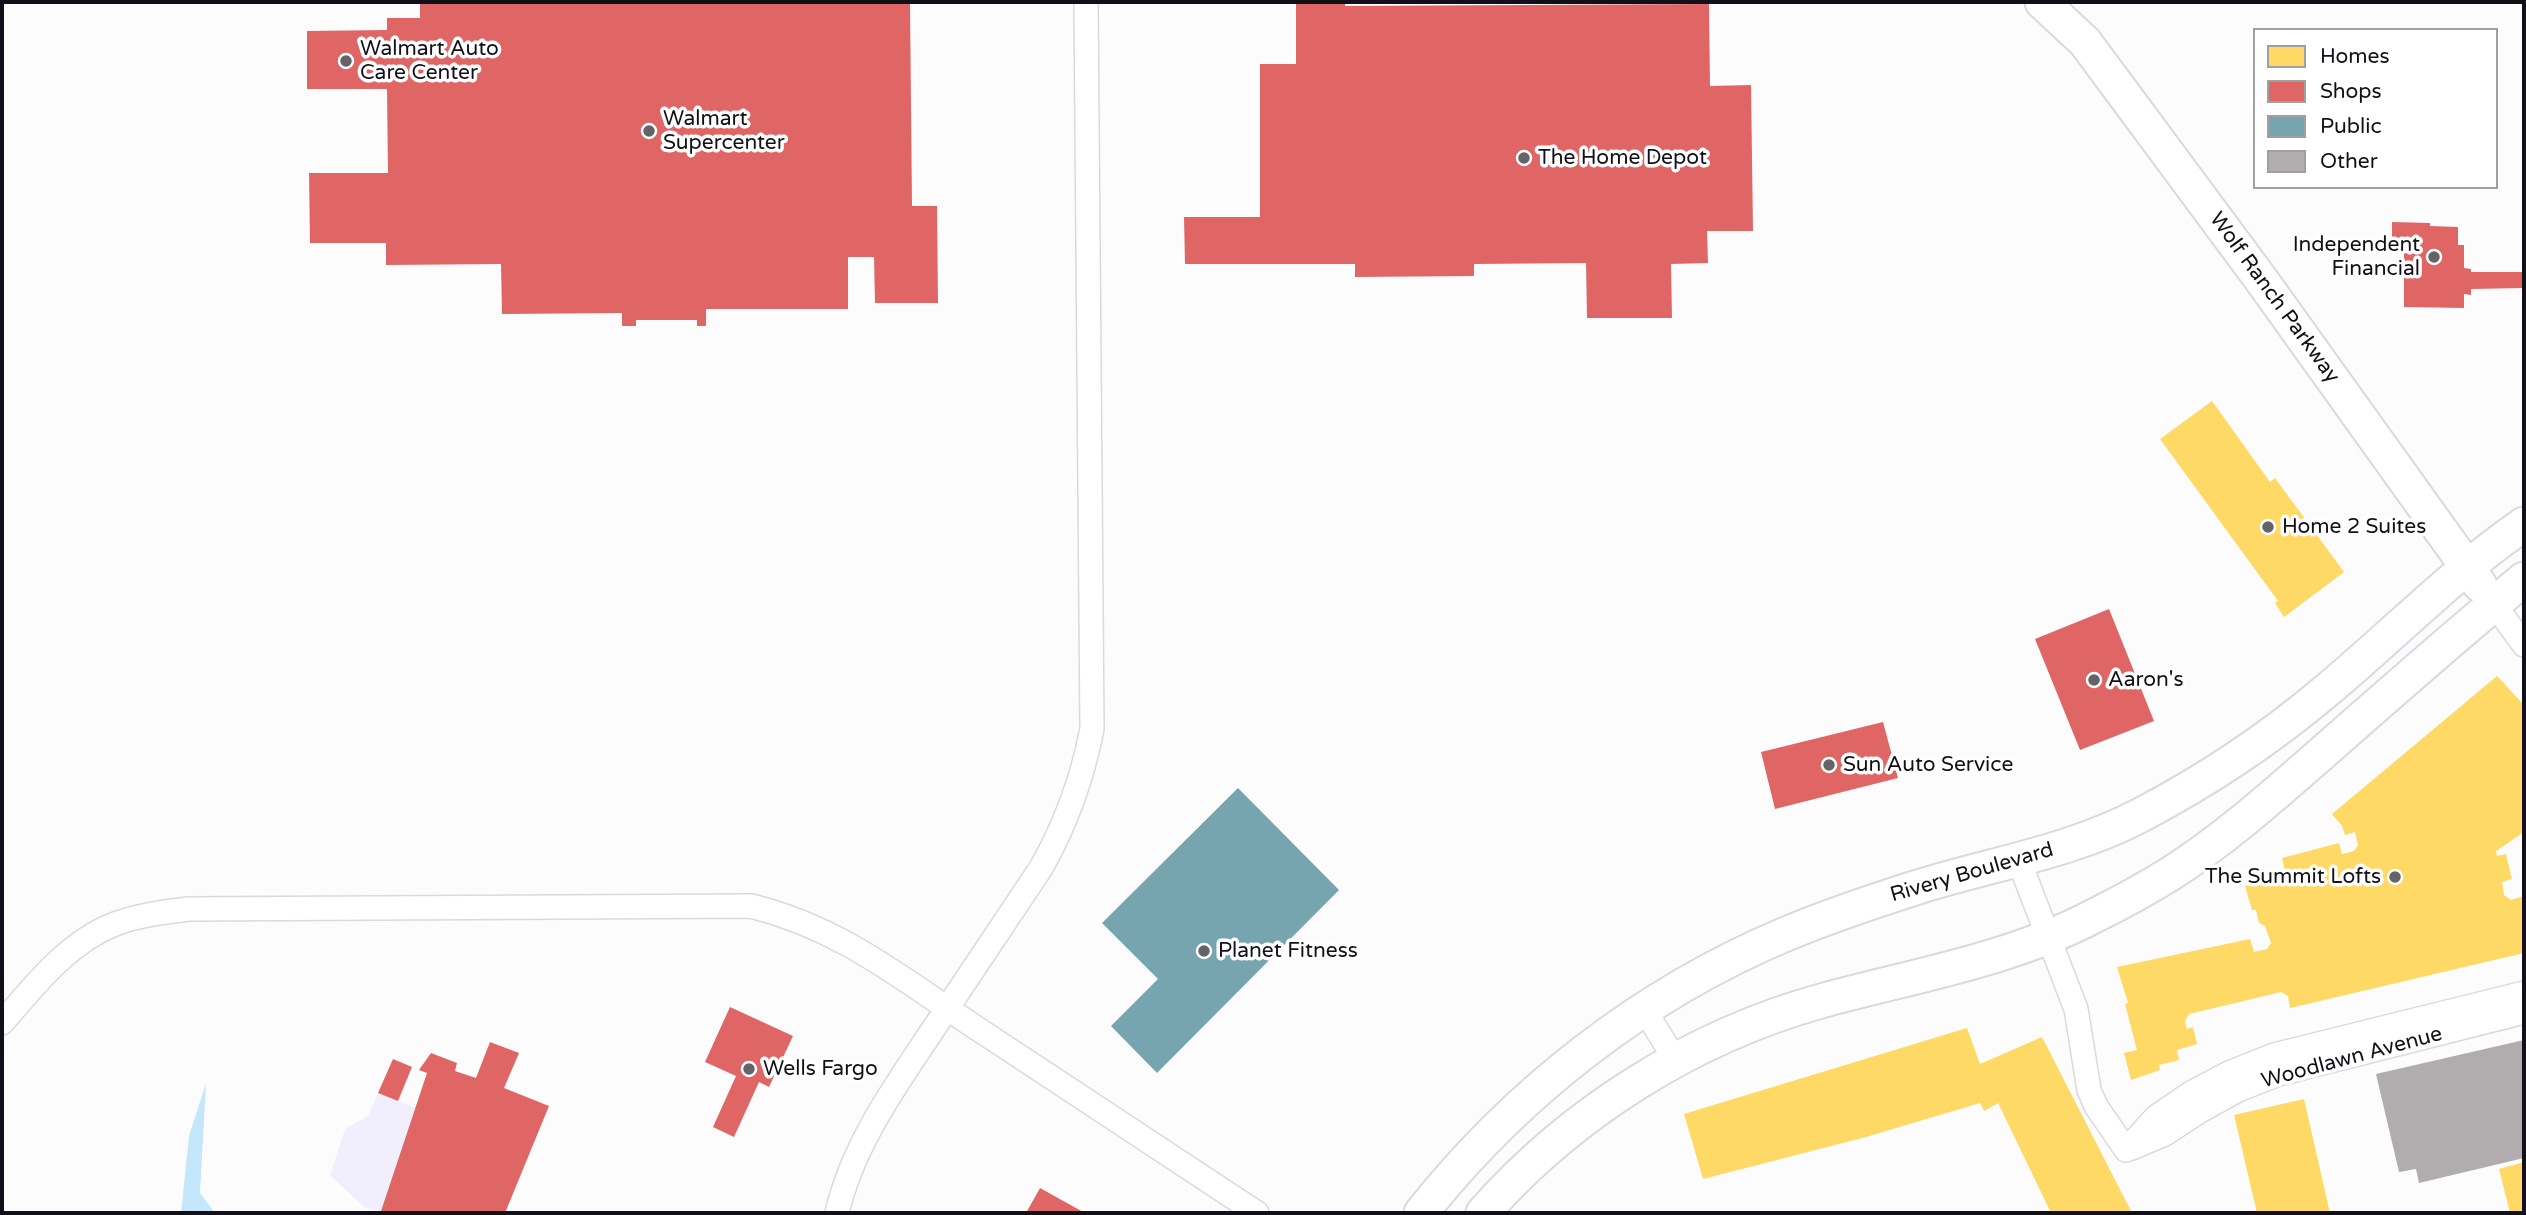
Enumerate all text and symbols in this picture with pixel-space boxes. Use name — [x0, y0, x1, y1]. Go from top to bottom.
legend — [2253, 28, 2498, 189]
place label: Walmart Auto Care Center — [360, 36, 499, 86]
text: Homes — [2320, 44, 2390, 69]
marker: Walmart Auto Care Center — [338, 53, 354, 69]
text: Shops — [2320, 79, 2382, 104]
place label: Walmart Supercenter — [663, 106, 785, 156]
text: Public — [2320, 114, 2382, 139]
marker: Walmart Supercenter — [641, 123, 657, 139]
place label: The Home Depot — [1538, 145, 1707, 171]
text: Other — [2320, 149, 2378, 174]
marker: The Home Depot — [1516, 150, 1532, 166]
street label: Wolf Ranch Parkway — [2204, 208, 2344, 388]
place label: Independent Financial — [2293, 232, 2420, 282]
marker: Independent Financial — [2426, 249, 2442, 265]
place label: Home 2 Suites — [2282, 514, 2426, 540]
marker: Home 2 Suites — [2260, 519, 2276, 535]
place label: Aaron's — [2108, 667, 2183, 693]
marker: Aaron's — [2086, 672, 2102, 688]
place label: Sun Auto Service — [1843, 752, 2013, 778]
marker: Sun Auto Service — [1821, 757, 1837, 773]
street label: Rivery Boulevard — [1887, 838, 2057, 908]
place label: The Summit Lofts — [2205, 864, 2381, 890]
marker: The Summit Lofts — [2387, 869, 2403, 885]
place label: Planet Fitness — [1218, 938, 1358, 964]
marker: Planet Fitness — [1196, 943, 1212, 959]
street label: Woodlawn Avenue — [2259, 1022, 2445, 1094]
place label: Wells Fargo — [763, 1056, 878, 1082]
marker: Wells Fargo — [741, 1061, 757, 1077]

